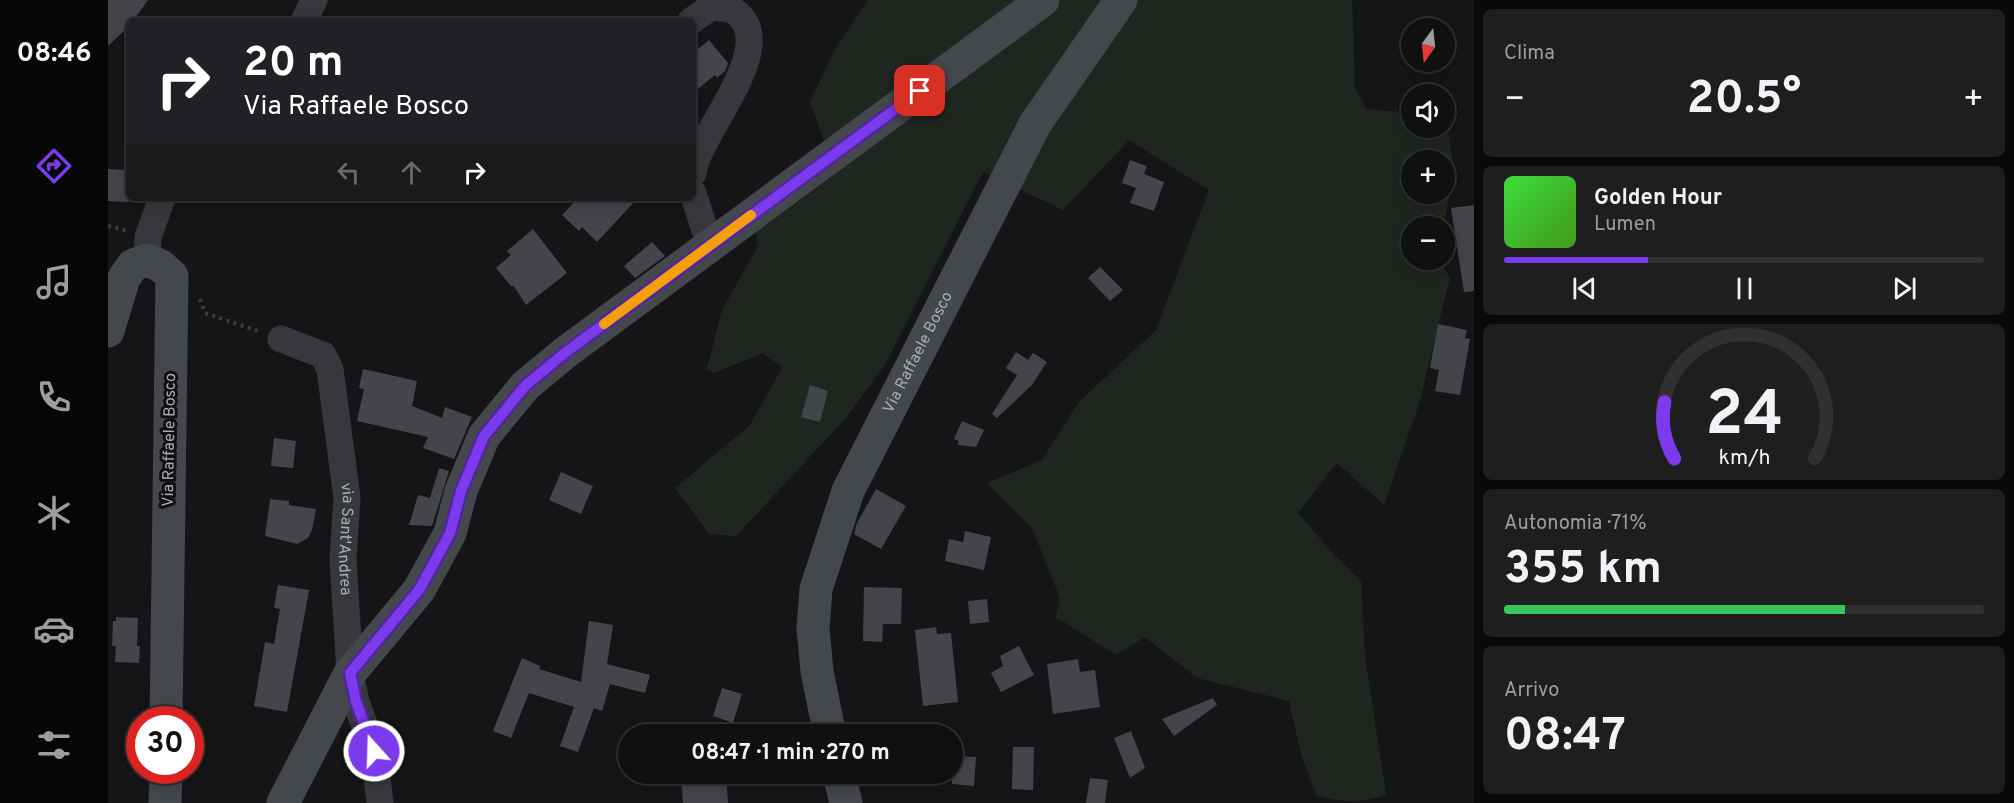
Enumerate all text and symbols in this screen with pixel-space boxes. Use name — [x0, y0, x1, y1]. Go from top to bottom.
north arrow — [1401, 18, 1455, 72]
map controls — [1401, 18, 1455, 270]
text: 08:46 — [16, 37, 92, 71]
text: 20 m — [243, 38, 344, 91]
text: Clima — [1504, 41, 1555, 67]
icon: right — [144, 42, 222, 120]
pin — [894, 65, 945, 116]
text: 20.5° — [1687, 72, 1801, 129]
icon: arrive — [903, 74, 936, 107]
text: − — [1504, 80, 1525, 122]
text: + — [1963, 80, 1984, 122]
button: sound — [1401, 84, 1455, 138]
text: Via Raffaele Bosco — [243, 90, 469, 124]
icon: directions — [33, 145, 75, 187]
button: + — [1401, 150, 1455, 204]
icon: left — [332, 156, 365, 189]
icon: ahead — [395, 156, 428, 189]
icon: right — [458, 156, 491, 189]
text: Golden Hour — [1594, 185, 1722, 212]
text: Lumen — [1594, 212, 1656, 238]
button: − — [1401, 216, 1455, 270]
icon: music — [33, 261, 75, 303]
icon: previous — [1568, 272, 1601, 305]
icon: pause — [1728, 272, 1761, 305]
icon: next — [1888, 272, 1921, 305]
street label: Via Raffaele Bosco — [879, 288, 958, 417]
street label: Via Raffaele Bosco — [159, 373, 181, 507]
icon: phone — [33, 376, 75, 418]
text: 24 — [1705, 378, 1783, 457]
text: km/h — [1718, 445, 1770, 472]
street label: via Sant'Andrea — [333, 482, 357, 596]
icon: climate — [33, 492, 75, 534]
text: Autonomia · 71% — [1504, 511, 1647, 537]
text: 355 km — [1504, 542, 1662, 599]
icon: car — [33, 608, 75, 650]
text: Arrivo — [1504, 678, 1559, 704]
speed limit sign: 30 — [126, 706, 204, 784]
text: 08:47 — [1504, 709, 1626, 766]
position arrow — [342, 719, 406, 783]
icon: filters — [33, 724, 75, 766]
text: 08:47 · 1 min · 270 m — [691, 740, 890, 767]

